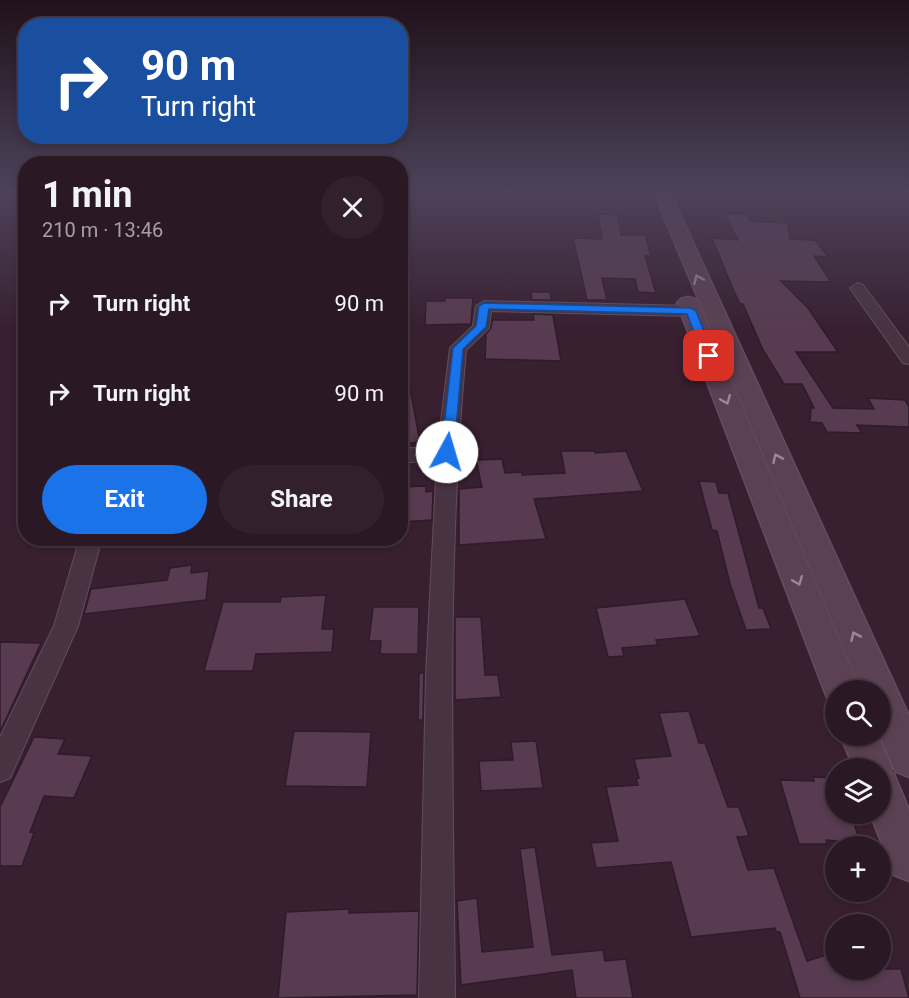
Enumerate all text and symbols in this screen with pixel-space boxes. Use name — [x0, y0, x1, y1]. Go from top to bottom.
text: 90 m — [141, 41, 236, 90]
icon: right — [42, 42, 120, 120]
text: Turn right — [141, 91, 256, 123]
text: 1 min — [42, 174, 133, 216]
button: close — [321, 176, 384, 239]
text: 210 m · 13:46 — [42, 218, 163, 242]
one-way arrow — [693, 275, 705, 286]
icon: right — [42, 287, 75, 320]
text: Turn right — [93, 291, 190, 316]
text: 90 m — [335, 291, 384, 316]
pin — [683, 330, 734, 381]
icon: arrive — [692, 339, 725, 372]
icon: right — [42, 377, 75, 410]
text: Turn right — [93, 381, 190, 406]
text: 90 m — [335, 381, 384, 406]
one-way arrow — [719, 394, 732, 405]
position arrow — [415, 420, 479, 484]
one-way arrow — [772, 453, 784, 464]
button: Exit — [42, 465, 207, 534]
button: Share — [219, 465, 384, 534]
one-way arrow — [791, 576, 804, 586]
one-way arrow — [851, 632, 863, 643]
map controls — [825, 680, 891, 980]
button: search — [825, 680, 891, 746]
button: layers — [825, 758, 891, 824]
button: + — [825, 836, 891, 902]
button: − — [825, 914, 891, 980]

